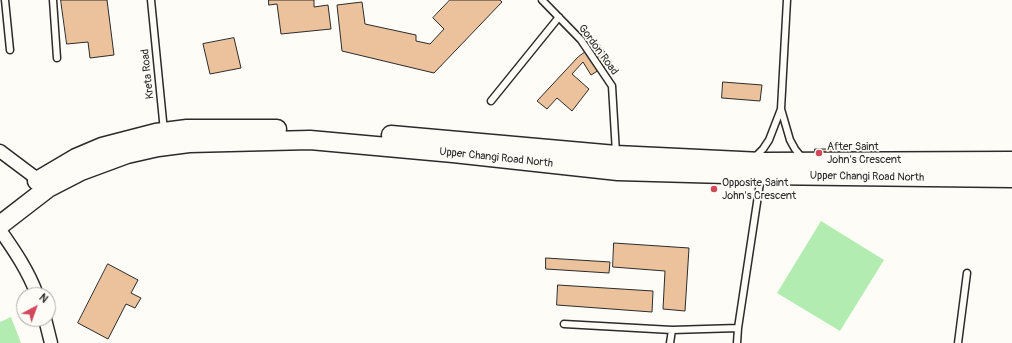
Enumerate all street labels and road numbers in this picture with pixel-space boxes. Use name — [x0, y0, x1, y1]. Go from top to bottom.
street label: Gordon Road — [575, 22, 621, 78]
street label: Kreta Road — [139, 48, 157, 100]
street label: Upper Changi Road North — [438, 145, 554, 171]
street label: Upper Changi Road North — [810, 169, 924, 185]

